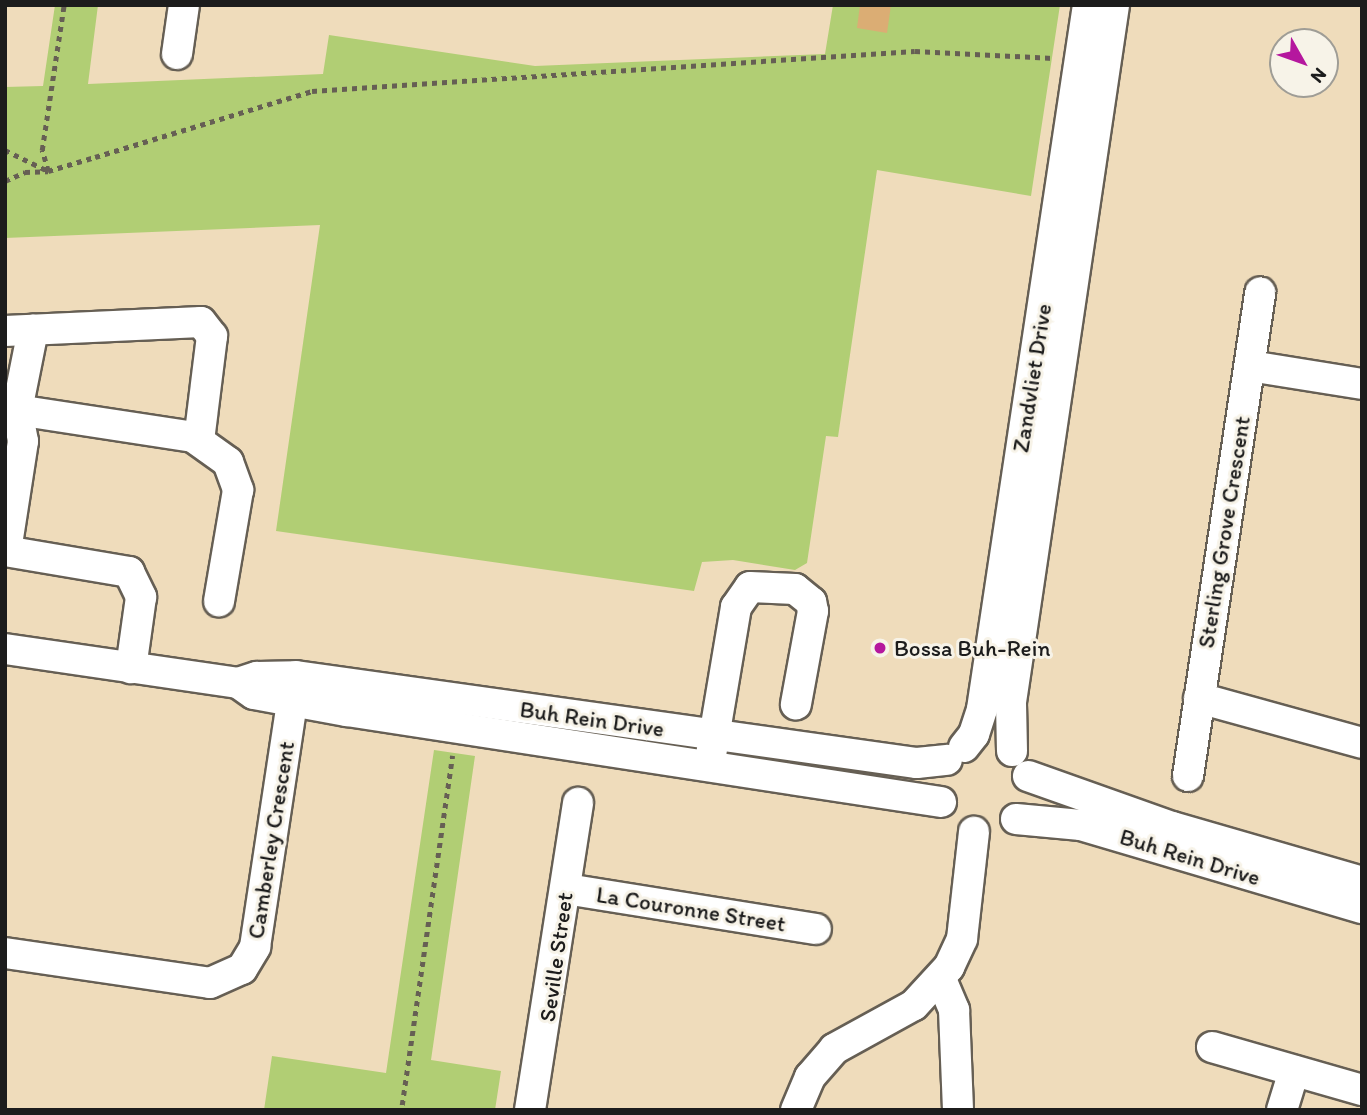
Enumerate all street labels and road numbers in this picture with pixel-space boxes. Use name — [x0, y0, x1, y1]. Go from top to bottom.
street label: Zandvliet Drive — [1007, 302, 1057, 454]
street label: Sterling Grove Crescent — [1192, 414, 1256, 650]
street label: Buh Rein Drive — [518, 695, 666, 743]
street label: Camberley Crescent — [242, 739, 300, 941]
street label: Buh Rein Drive — [1116, 822, 1264, 892]
street label: La Couronne Street — [595, 880, 787, 938]
street label: Seville Street — [533, 890, 579, 1024]

